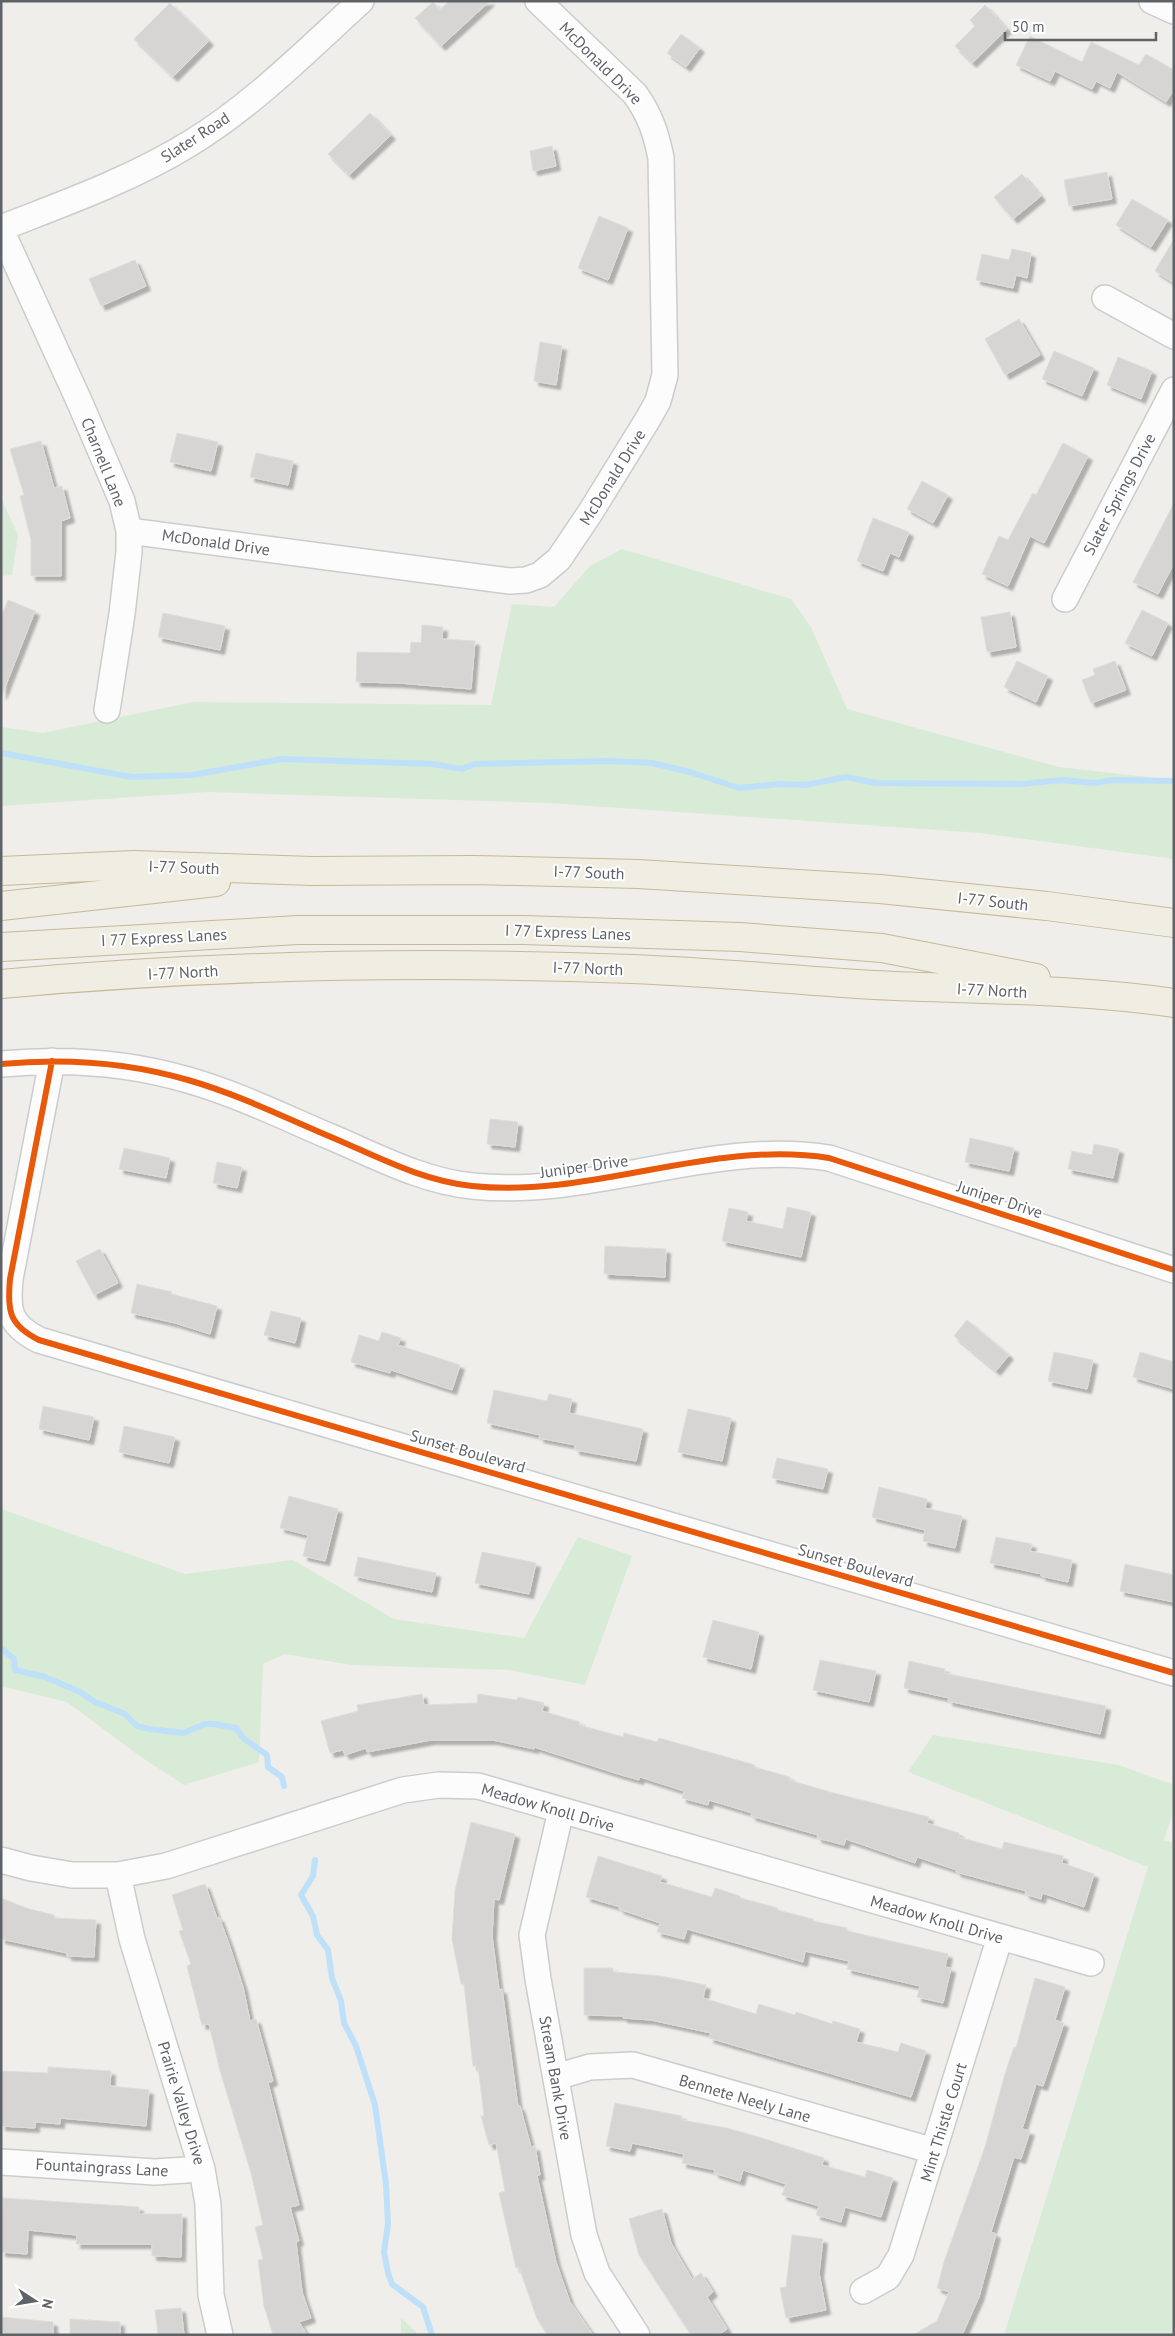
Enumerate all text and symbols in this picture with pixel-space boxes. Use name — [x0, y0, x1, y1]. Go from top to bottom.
scale bar — [1005, 10, 1156, 42]
street label: McDonald Drive — [555, 17, 647, 109]
text: 50 m — [1012, 17, 1045, 36]
street label: Slater Road — [157, 107, 233, 167]
street label: Charnell Lane — [77, 414, 131, 510]
street label: McDonald Drive — [575, 425, 649, 529]
street label: Slater Springs Drive — [1078, 430, 1160, 558]
street label: McDonald Drive — [161, 525, 271, 559]
street label: I-77 South — [148, 856, 220, 878]
street label: I-77 South — [553, 861, 625, 883]
street label: I-77 South — [957, 887, 1029, 915]
street label: I 77 Express Lanes — [505, 920, 632, 944]
street label: I 77 Express Lanes — [101, 924, 228, 950]
street label: I-77 North — [552, 957, 624, 979]
street label: I-77 North — [147, 960, 219, 984]
street label: I-77 North — [956, 978, 1028, 1002]
street label: Juniper Drive — [538, 1150, 629, 1182]
street label: Juniper Drive — [954, 1175, 1045, 1222]
street label: Sunset Boulevard — [408, 1425, 528, 1477]
street label: Sunset Boulevard — [796, 1539, 916, 1591]
street label: Meadow Knoll Drive — [479, 1778, 617, 1836]
street label: Meadow Knoll Drive — [868, 1890, 1006, 1948]
street label: Stream Bank Drive — [535, 2014, 577, 2142]
street label: Prairie Valley Drive — [154, 2039, 210, 2167]
street label: Mint Thistle Court — [915, 2060, 971, 2184]
street label: Bennete Neely Lane — [677, 2070, 813, 2126]
street label: Fountaingrass Lane — [35, 2154, 169, 2180]
north arrow — [10, 2276, 60, 2326]
text: N — [38, 2297, 57, 2310]

